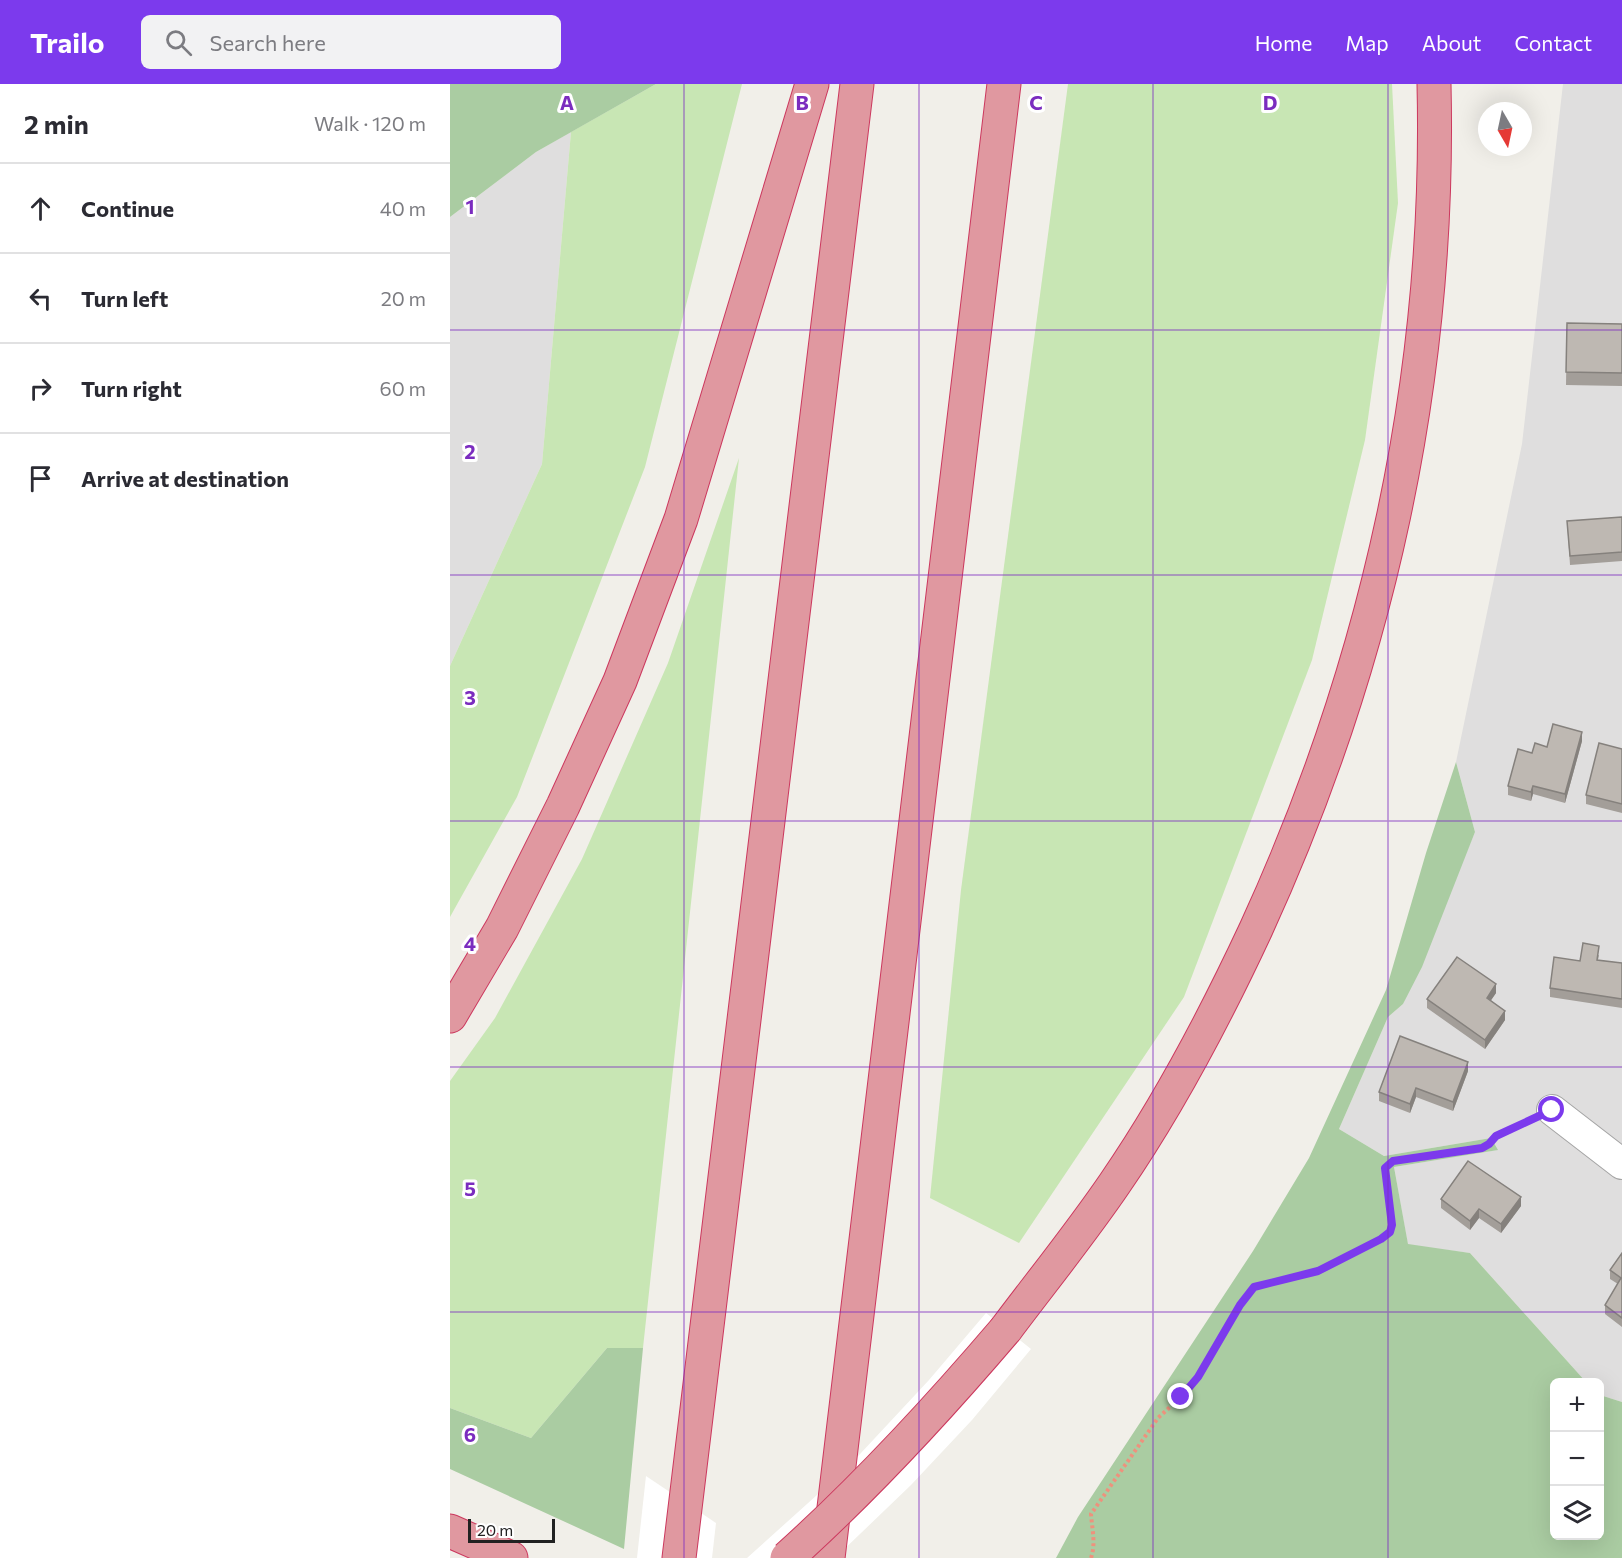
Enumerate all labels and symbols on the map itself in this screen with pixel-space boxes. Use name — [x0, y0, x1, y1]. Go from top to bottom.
text: A — [560, 90, 574, 114]
text: B — [795, 90, 809, 114]
text: C — [1029, 90, 1043, 114]
text: D — [1263, 90, 1277, 114]
north arrow — [1478, 102, 1532, 156]
text: 1 — [465, 194, 475, 218]
text: 2 — [464, 439, 476, 463]
text: 3 — [464, 685, 476, 709]
text: 4 — [464, 931, 476, 955]
route start — [1538, 1096, 1564, 1122]
text: 5 — [464, 1176, 476, 1200]
route end — [1167, 1383, 1193, 1409]
text: 6 — [464, 1422, 476, 1446]
scale bar — [468, 1516, 555, 1544]

